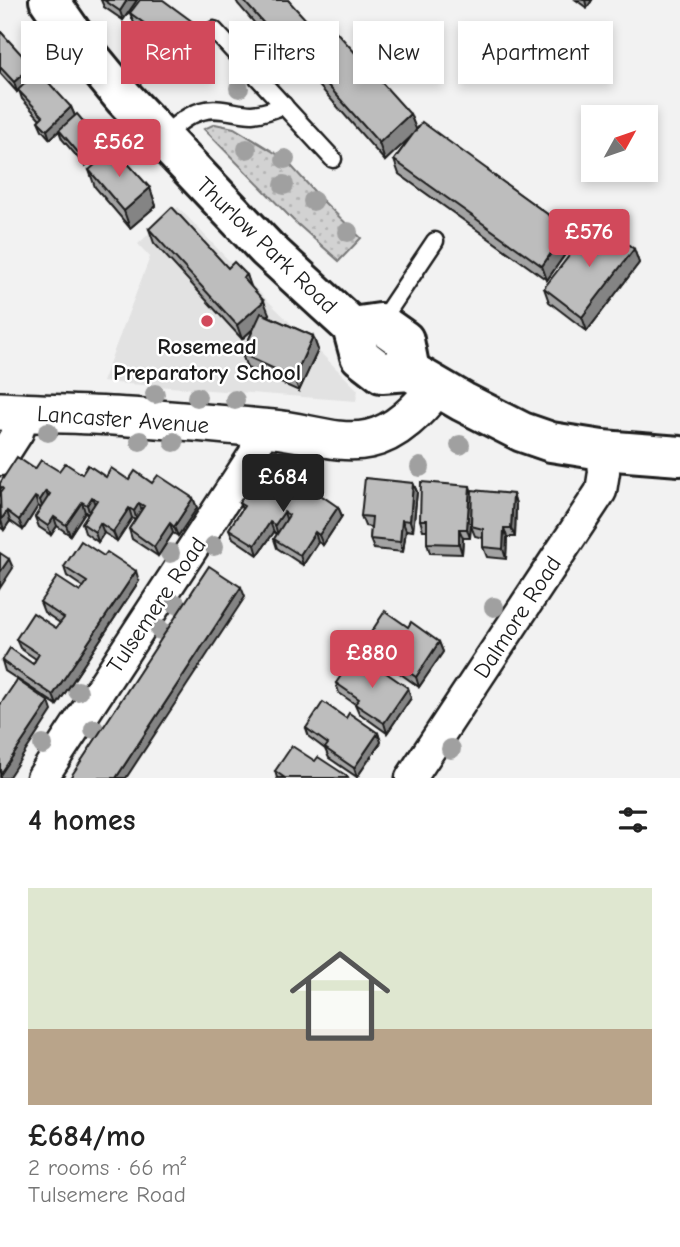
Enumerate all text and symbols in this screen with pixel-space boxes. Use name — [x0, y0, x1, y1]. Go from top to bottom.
chip: Buy — [21, 21, 107, 84]
chip: Rent — [121, 21, 215, 84]
chip: Filters — [229, 21, 339, 84]
chip: New — [353, 21, 444, 84]
chip: Apartment — [458, 21, 613, 84]
north arrow — [581, 105, 658, 182]
map controls — [581, 105, 658, 182]
pin: £562 — [78, 120, 160, 179]
text: £562 — [94, 128, 144, 155]
street label: Thurlow Park Road — [191, 171, 343, 319]
pin: £576 — [548, 210, 630, 269]
text: £576 — [565, 218, 613, 245]
marker: Rosemead Preparatory School — [199, 313, 215, 329]
place label: Rosemead Preparatory School — [113, 333, 301, 386]
street label: Lancaster Avenue — [36, 400, 210, 439]
pin: £684 — [242, 454, 324, 514]
text: £684 — [258, 463, 308, 490]
street label: Tulsemere Road — [101, 532, 212, 678]
street label: Dalmore Road — [468, 551, 567, 683]
pin: £880 — [331, 630, 413, 690]
text: £880 — [346, 639, 398, 666]
icon: filters — [614, 801, 652, 839]
text: 4 homes — [28, 803, 135, 838]
icon: home — [277, 933, 403, 1059]
text: £684/mo — [28, 1119, 145, 1154]
text: 2 rooms · 66 m² — [28, 1154, 186, 1181]
text: Tulsemere Road — [28, 1181, 186, 1208]

